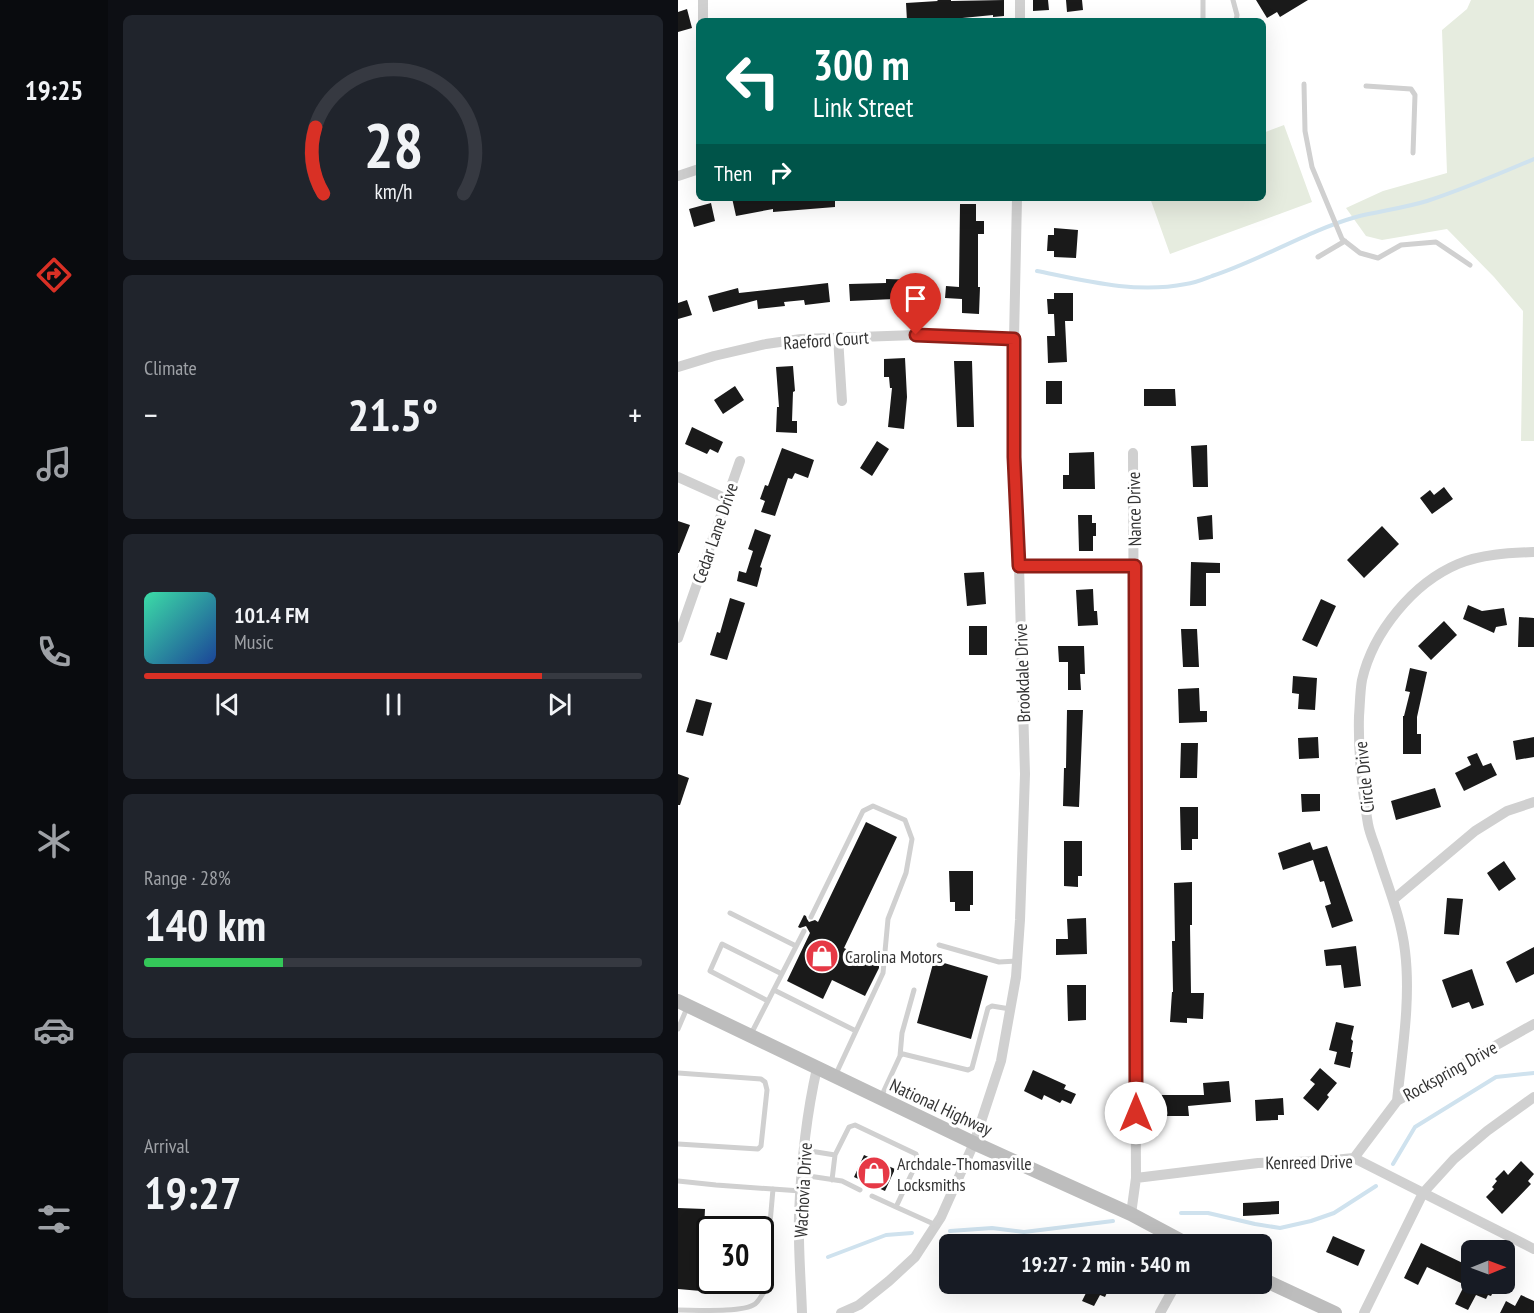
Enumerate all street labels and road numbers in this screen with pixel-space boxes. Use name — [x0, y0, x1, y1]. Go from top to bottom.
street label: Raeford Court — [782, 326, 870, 354]
street label: Nance Drive — [1122, 471, 1146, 547]
street label: Cedar Lane Drive — [687, 480, 743, 586]
street label: Brookdale Drive — [1009, 623, 1035, 723]
street label: Circle Drive — [1349, 740, 1379, 814]
street label: Rockspring Drive — [1399, 1036, 1501, 1106]
street label: National Highway — [886, 1073, 996, 1141]
street label: Wachovia Drive — [789, 1142, 817, 1238]
street label: Kenreed Drive — [1265, 1150, 1353, 1174]

